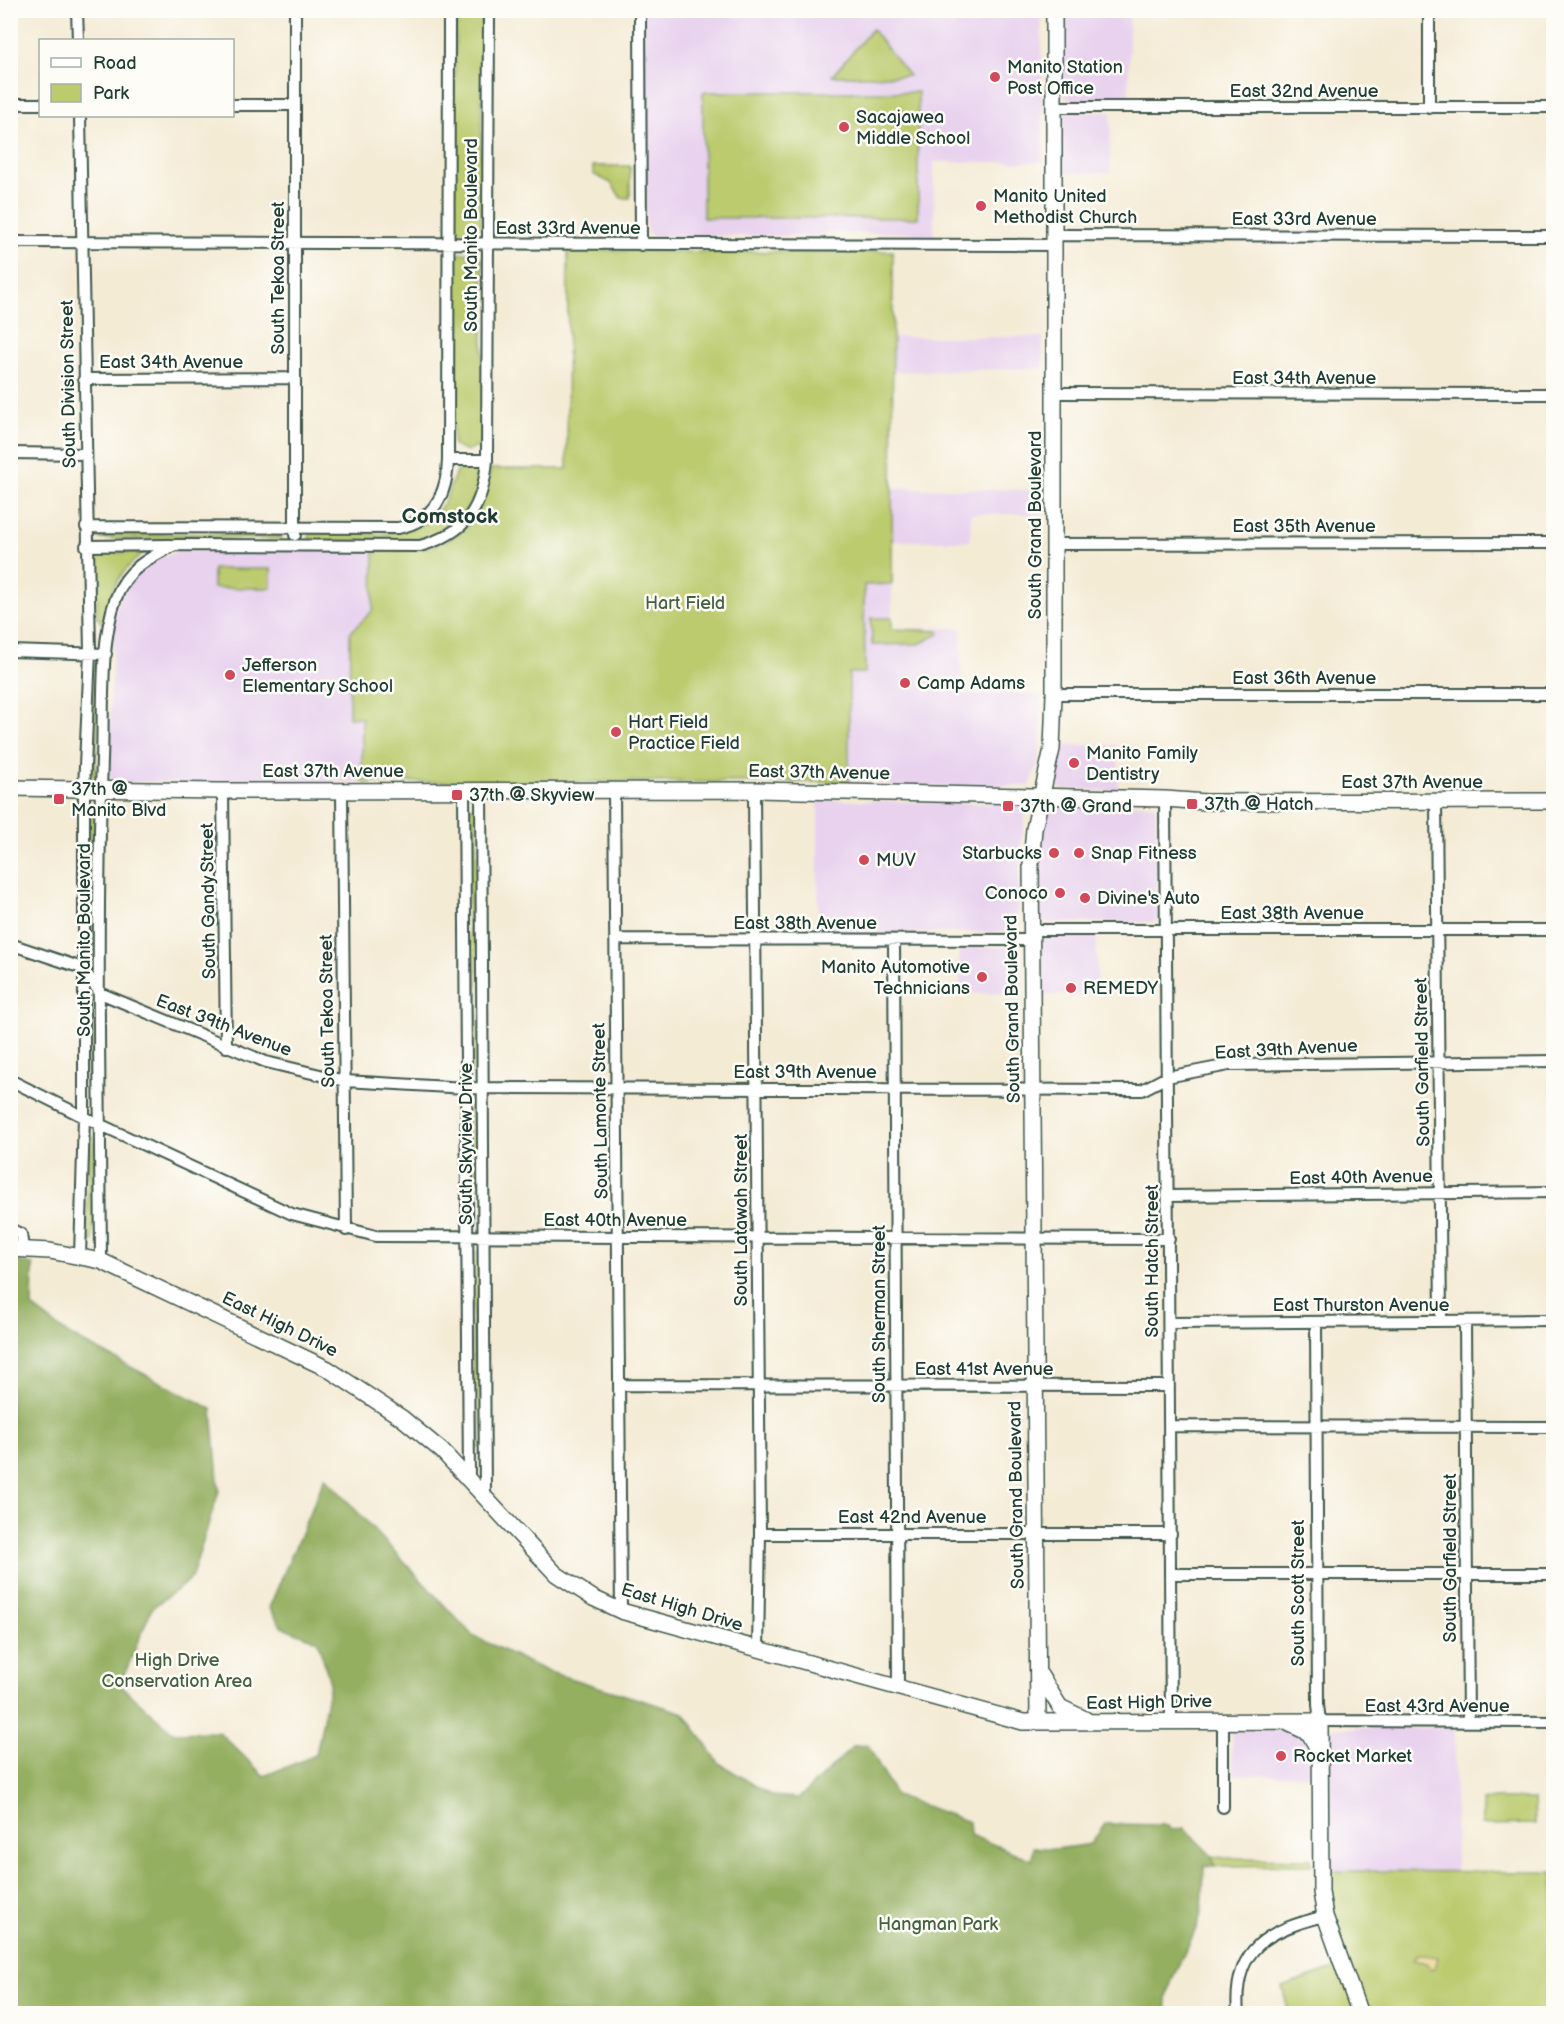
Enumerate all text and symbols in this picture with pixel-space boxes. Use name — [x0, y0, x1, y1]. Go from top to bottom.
legend — [39, 39, 234, 117]
text: Road — [93, 53, 137, 74]
place label: Manito Station Post Office — [1007, 57, 1123, 99]
marker: Manito Station Post Office — [988, 70, 1002, 84]
street label: East 32nd Avenue — [1230, 81, 1379, 102]
text: Park — [93, 83, 129, 104]
place label: Sacajawea Middle School — [856, 107, 970, 149]
marker: Sacajawea Middle School — [837, 120, 851, 134]
street label: South Manito Boulevard — [461, 138, 482, 332]
place label: Manito United Methodist Church — [993, 186, 1137, 228]
marker: Manito United Methodist Church — [974, 199, 988, 213]
street label: South Tekoa Street — [268, 201, 289, 355]
street label: East 33rd Avenue — [1231, 209, 1377, 230]
street label: East 33rd Avenue — [495, 218, 641, 239]
street label: South Division Street — [57, 299, 80, 468]
street label: East 34th Avenue — [99, 352, 243, 373]
street label: East 34th Avenue — [1232, 368, 1376, 389]
street label: South Grand Boulevard — [1025, 431, 1046, 619]
district label: Comstock — [402, 504, 498, 529]
street label: East 35th Avenue — [1232, 516, 1376, 537]
park label: Hart Field — [645, 593, 725, 614]
place label: Jefferson Elementary School — [242, 655, 393, 697]
marker: Jefferson Elementary School — [223, 668, 237, 682]
street label: East 36th Avenue — [1232, 668, 1376, 689]
place label: Camp Adams — [917, 673, 1025, 694]
marker: Camp Adams — [898, 676, 912, 690]
place label: Hart Field Practice Field — [628, 712, 740, 754]
marker: Hart Field Practice Field — [609, 725, 623, 739]
place label: Manito Family Dentistry — [1086, 743, 1199, 785]
marker: Manito Family Dentistry — [1067, 756, 1081, 770]
street label: East 37th Avenue — [262, 761, 404, 782]
street label: East 37th Avenue — [748, 761, 890, 784]
street label: East 37th Avenue — [1341, 772, 1483, 793]
place label: 37th @ Manito Blvd — [71, 779, 166, 821]
place label: 37th @ Skyview — [469, 785, 594, 806]
marker: 37th @ Skyview — [450, 788, 464, 802]
marker: 37th @ Manito Blvd — [52, 792, 66, 806]
place label: 37th @ Hatch — [1204, 794, 1314, 815]
place label: 37th @ Grand — [1020, 796, 1132, 817]
marker: 37th @ Hatch — [1185, 797, 1199, 811]
marker: 37th @ Grand — [1001, 799, 1015, 813]
street label: South Gandy Street — [197, 822, 220, 979]
street label: South Manito Boulevard — [74, 843, 95, 1037]
place label: Starbucks — [962, 843, 1042, 864]
place label: Snap Fitness — [1091, 843, 1197, 864]
marker: Starbucks — [1047, 846, 1061, 860]
marker: Snap Fitness — [1072, 846, 1086, 860]
place label: MUV — [876, 850, 916, 871]
marker: MUV — [857, 853, 871, 867]
place label: Conoco — [985, 883, 1048, 904]
marker: Conoco — [1053, 886, 1067, 900]
place label: Divine's Auto — [1097, 888, 1200, 909]
marker: Divine's Auto — [1078, 891, 1092, 905]
street label: East 38th Avenue — [1220, 903, 1364, 924]
street label: East 38th Avenue — [733, 913, 877, 934]
street label: South Grand Boulevard — [1000, 915, 1025, 1103]
street label: South Tekoa Street — [316, 934, 339, 1088]
place label: Manito Automotive Technicians — [821, 957, 970, 999]
marker: Manito Automotive Technicians — [975, 970, 989, 984]
street label: South Garfield Street — [1411, 977, 1434, 1147]
place label: REMEDY — [1083, 978, 1158, 999]
marker: REMEDY — [1064, 981, 1078, 995]
street label: East 39th Avenue — [153, 990, 295, 1061]
street label: South Lamonte Street — [588, 1022, 613, 1199]
street label: East 39th Avenue — [1214, 1035, 1359, 1064]
street label: East 39th Avenue — [733, 1062, 877, 1083]
street label: South Skyview Drive — [456, 1063, 477, 1225]
street label: South Latawah Street — [731, 1133, 752, 1306]
street label: East 40th Avenue — [1289, 1166, 1433, 1189]
street label: South Hatch Street — [1142, 1184, 1163, 1338]
street label: East 40th Avenue — [543, 1210, 687, 1231]
street label: South Sherman Street — [869, 1224, 890, 1403]
street label: East High Drive — [218, 1287, 341, 1362]
street label: East Thurston Avenue — [1272, 1295, 1450, 1316]
street label: East 41st Avenue — [915, 1359, 1054, 1380]
street label: South Grand Boulevard — [1004, 1401, 1029, 1589]
street label: South Garfield Street — [1440, 1473, 1461, 1643]
street label: East 42nd Avenue — [838, 1507, 987, 1528]
street label: South Scott Street — [1288, 1519, 1309, 1666]
street label: East High Drive — [618, 1579, 746, 1636]
park label: High Drive Conservation Area — [102, 1650, 252, 1692]
street label: East High Drive — [1086, 1691, 1213, 1714]
street label: East 43rd Avenue — [1364, 1696, 1510, 1717]
place label: Rocket Market — [1293, 1746, 1413, 1767]
marker: Rocket Market — [1274, 1749, 1288, 1763]
park label: Hangman Park — [878, 1914, 998, 1935]

